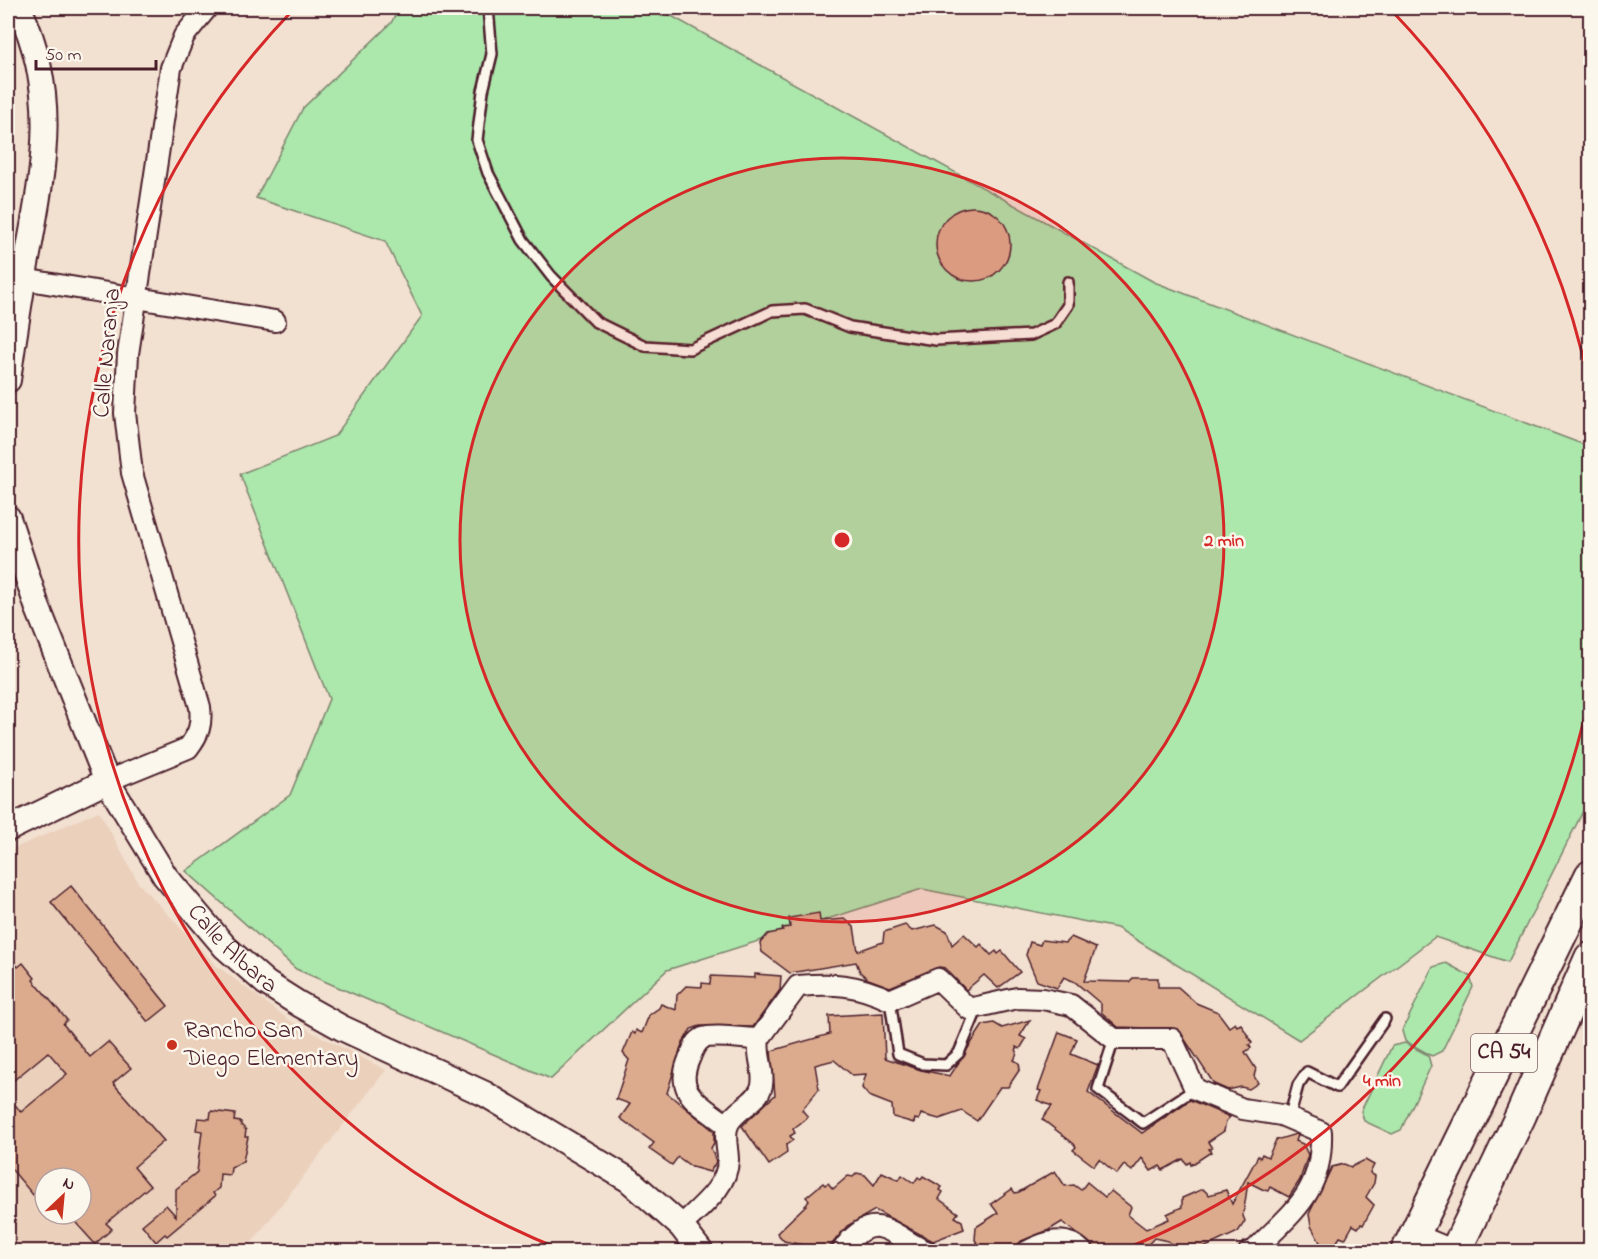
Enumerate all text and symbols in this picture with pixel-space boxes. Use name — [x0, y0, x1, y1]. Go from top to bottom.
scale bar — [36, 33, 156, 71]
text: 50 m — [45, 43, 82, 69]
street label: Calle Naranja — [85, 287, 131, 419]
text: 2 min — [1203, 529, 1244, 555]
centre of rings — [832, 530, 852, 550]
street label: Calle Albara — [178, 896, 284, 1003]
place label: Rancho San Diego Elementary — [183, 1014, 358, 1078]
road number: CA 54 — [1471, 1034, 1537, 1072]
marker: Rancho San Diego Elementary — [165, 1038, 179, 1052]
text: 4 min — [1363, 1069, 1401, 1095]
north arrow — [33, 1166, 93, 1226]
text: N — [59, 1171, 79, 1198]

